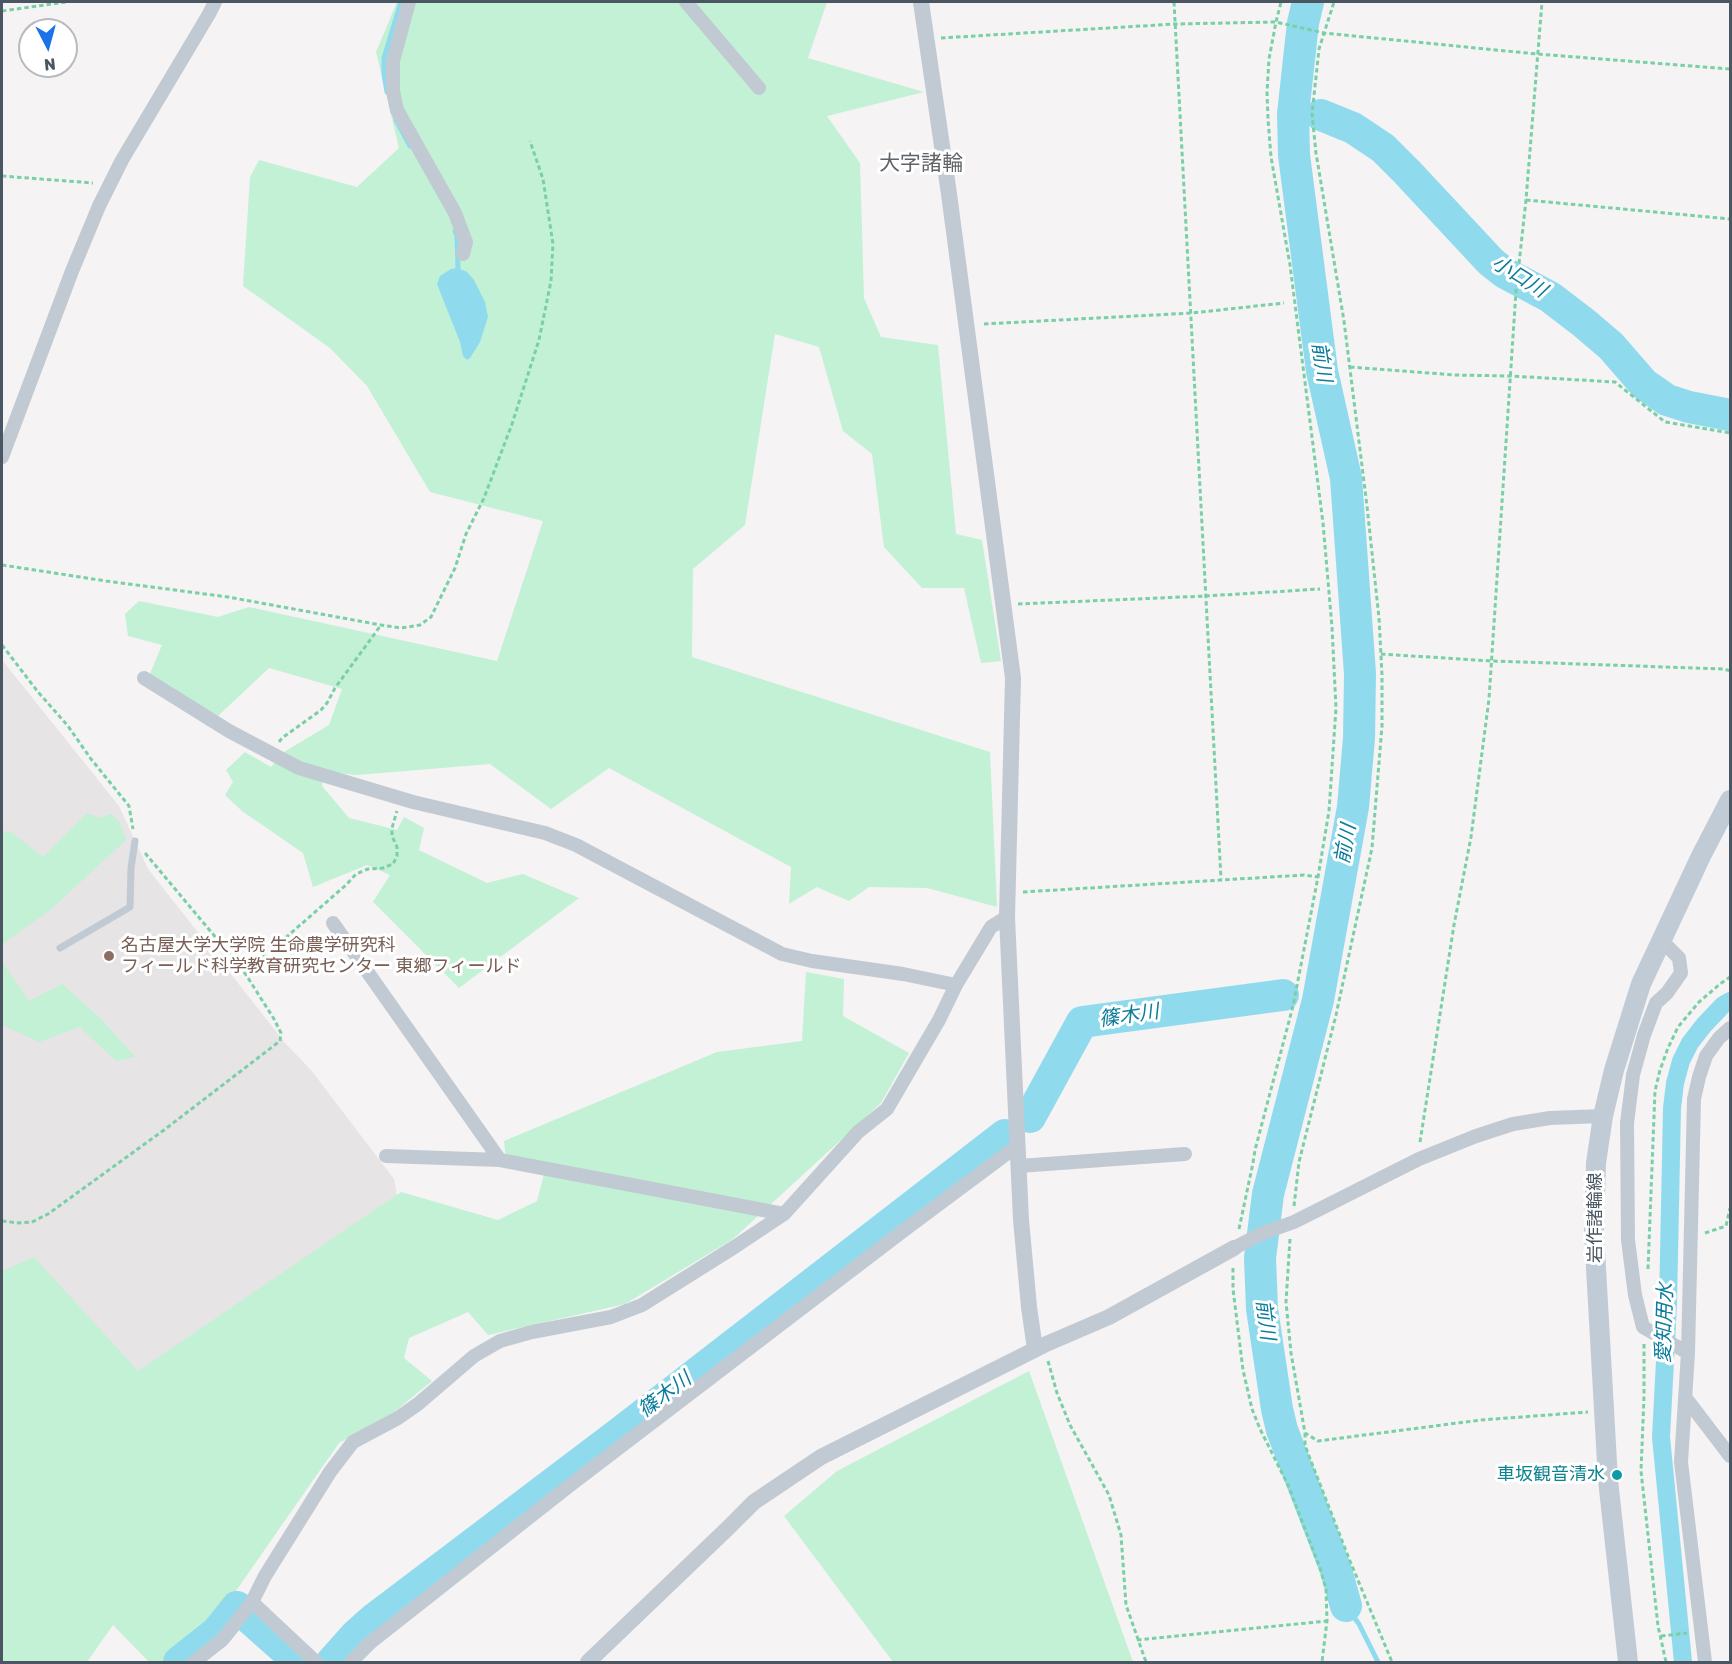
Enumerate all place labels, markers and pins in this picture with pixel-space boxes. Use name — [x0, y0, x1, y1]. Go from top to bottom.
place label: 名古屋大学大学院 生命農学研究科 フィールド科学教育研究センター 東郷フィールド — [121, 935, 521, 978]
marker: 名古屋大学大学院 生命農学研究科 フィールド科学教育研究センター 東郷フィールド — [102, 949, 116, 963]
place label: 車坂観音清水 — [1497, 1464, 1605, 1486]
marker: 車坂観音清水 — [1610, 1468, 1624, 1482]

